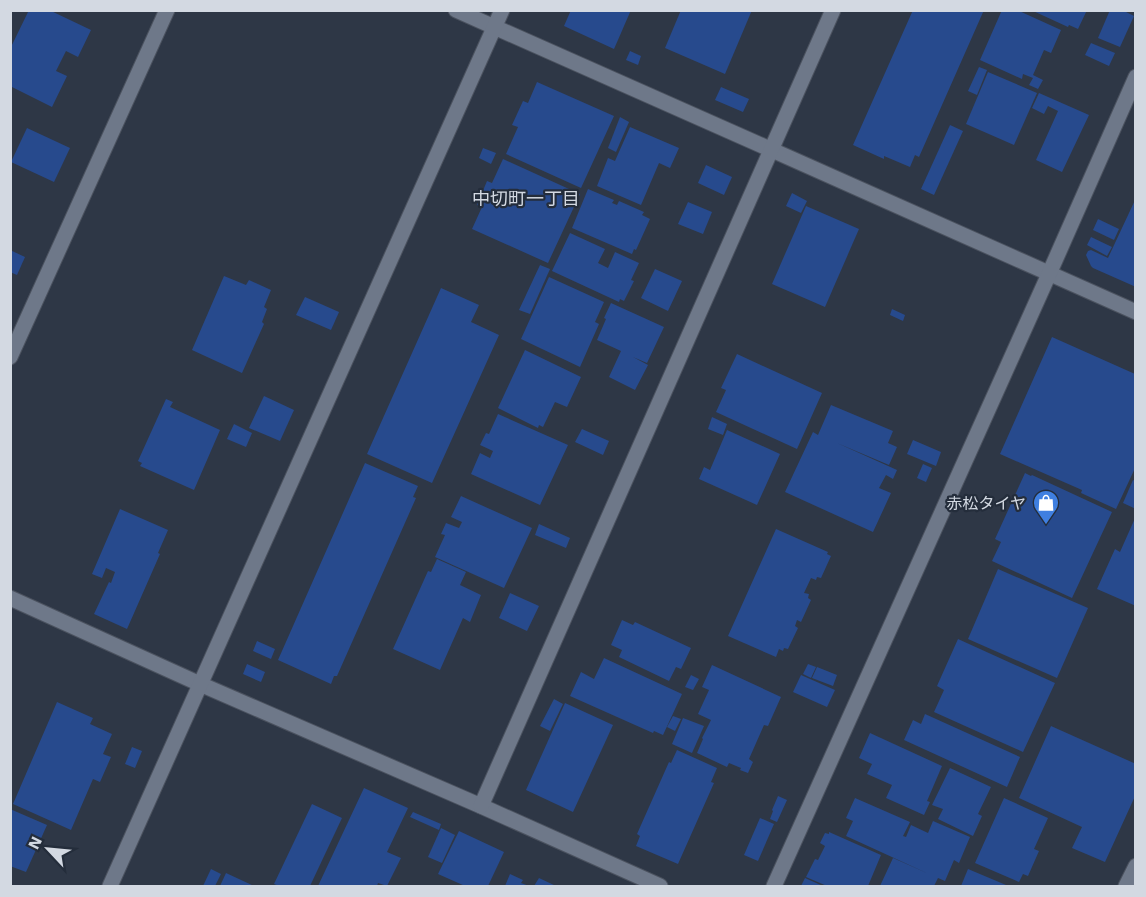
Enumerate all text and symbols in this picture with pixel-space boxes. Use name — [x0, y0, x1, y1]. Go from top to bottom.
district label: 中切町一丁目 — [472, 188, 580, 209]
shop icon: 赤松タイヤ — [1031, 488, 1061, 526]
place label: 赤松タイヤ — [946, 494, 1026, 513]
north arrow — [18, 819, 78, 879]
text: N — [24, 833, 46, 852]

